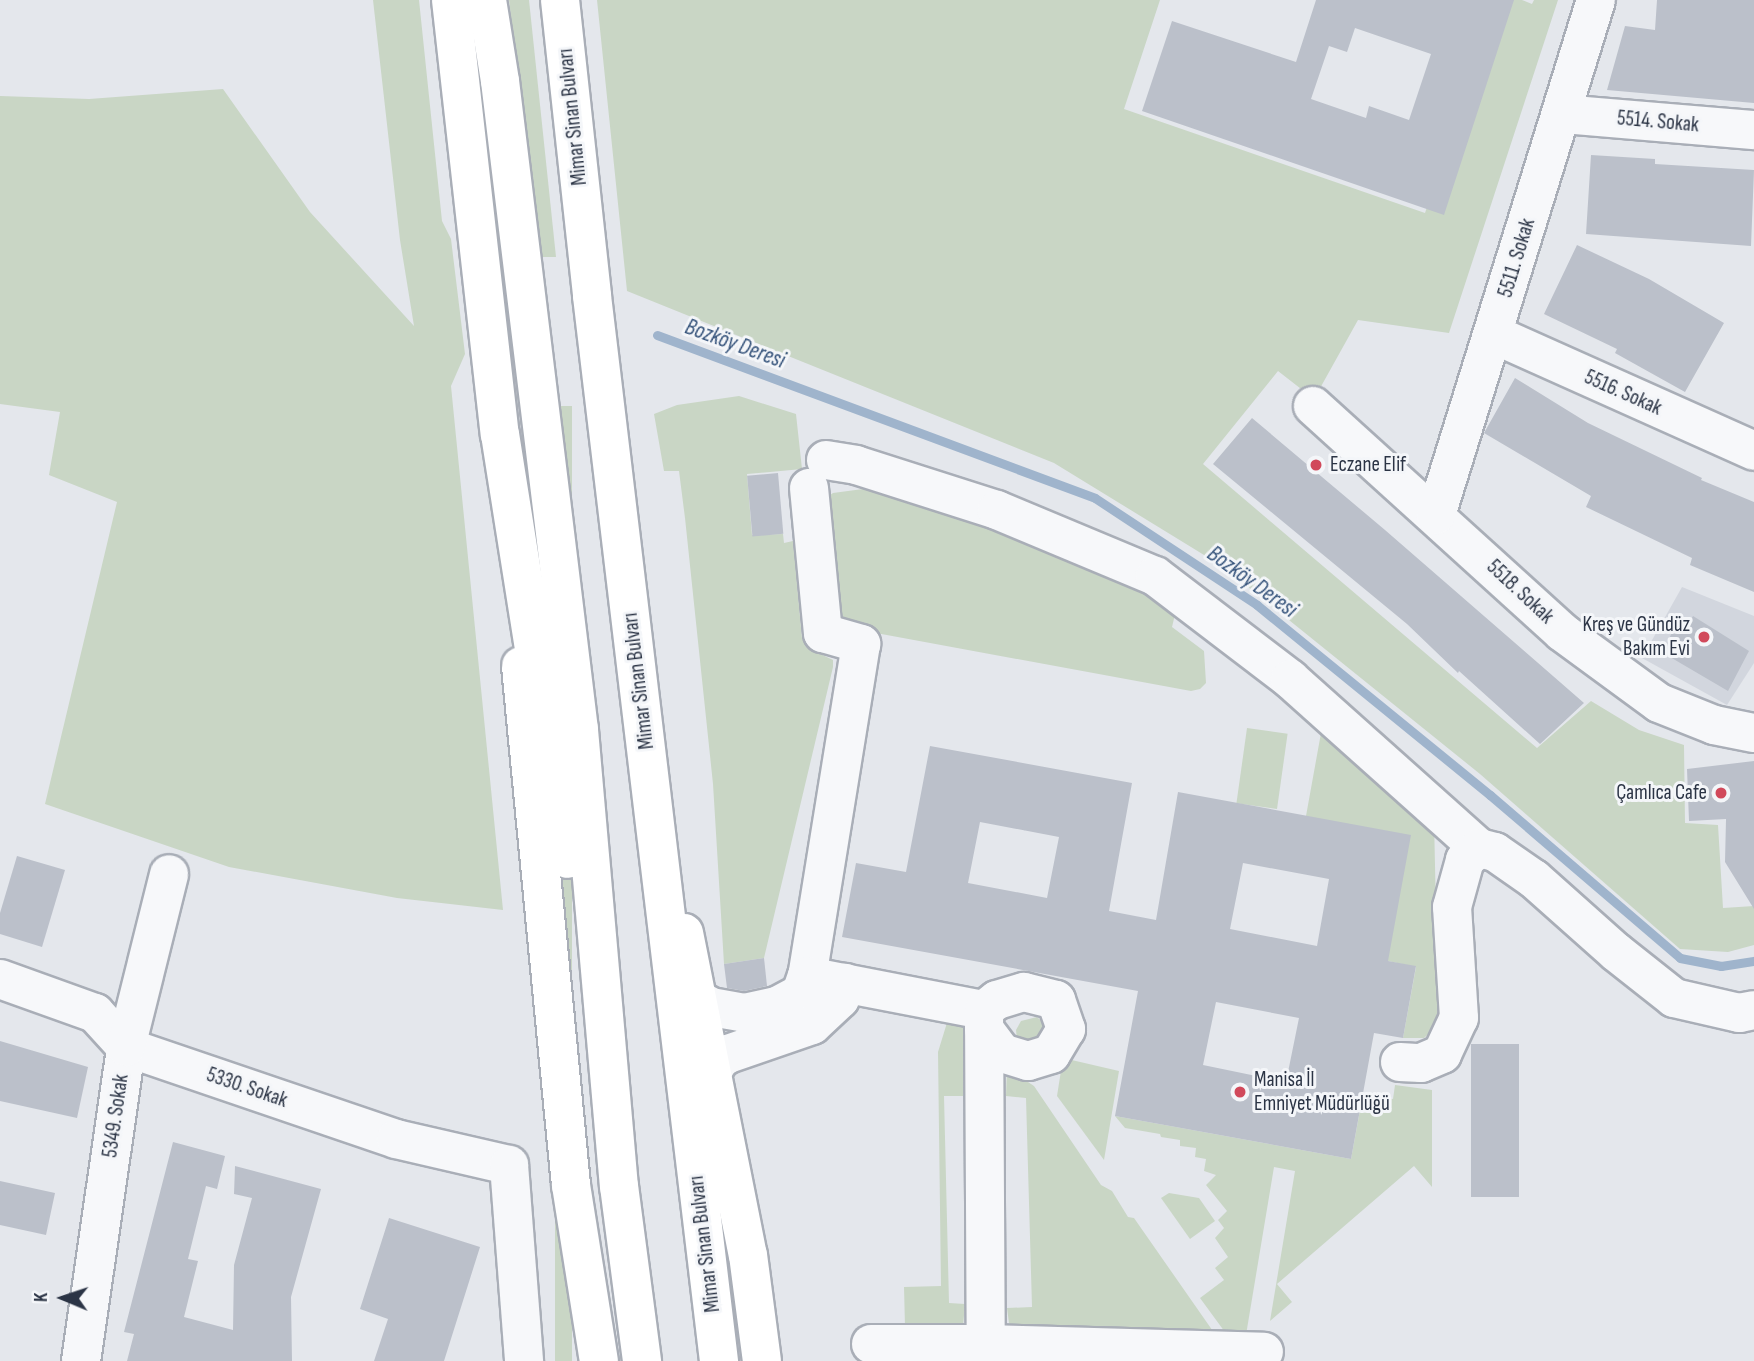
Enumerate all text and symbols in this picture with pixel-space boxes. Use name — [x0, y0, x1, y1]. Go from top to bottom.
street label: Mimar Sinan Bulvarı — [553, 47, 593, 187]
street label: 5514. Sokak — [1616, 106, 1700, 138]
street label: 5511. Sokak — [1493, 215, 1541, 301]
water label: Bozköy Deresi — [681, 313, 789, 375]
street label: 5516. Sokak — [1580, 365, 1666, 421]
place label: Eczane Elif — [1330, 452, 1406, 478]
marker: Eczane Elif — [1308, 457, 1324, 473]
water label: Bozköy Deresi — [1202, 540, 1302, 624]
street label: 5518. Sokak — [1481, 555, 1559, 629]
street label: Mimar Sinan Bulvarı — [618, 611, 660, 751]
place label: Kreş ve Gündüz Bakım Evi — [1583, 612, 1690, 662]
marker: Kreş ve Gündüz Bakım Evi — [1696, 629, 1712, 645]
place label: Çamlıca Cafe — [1616, 780, 1707, 806]
marker: Çamlıca Cafe — [1713, 785, 1729, 801]
street label: 5330. Sokak — [203, 1062, 291, 1114]
place label: Manisa İl Emniyet Müdürlüğü — [1254, 1067, 1390, 1117]
street label: 5349. Sokak — [98, 1073, 134, 1159]
marker: Manisa İl Emniyet Müdürlüğü — [1232, 1084, 1248, 1100]
street label: Mimar Sinan Bulvarı — [684, 1174, 726, 1314]
north arrow — [28, 1263, 98, 1333]
text: K — [30, 1292, 53, 1302]

